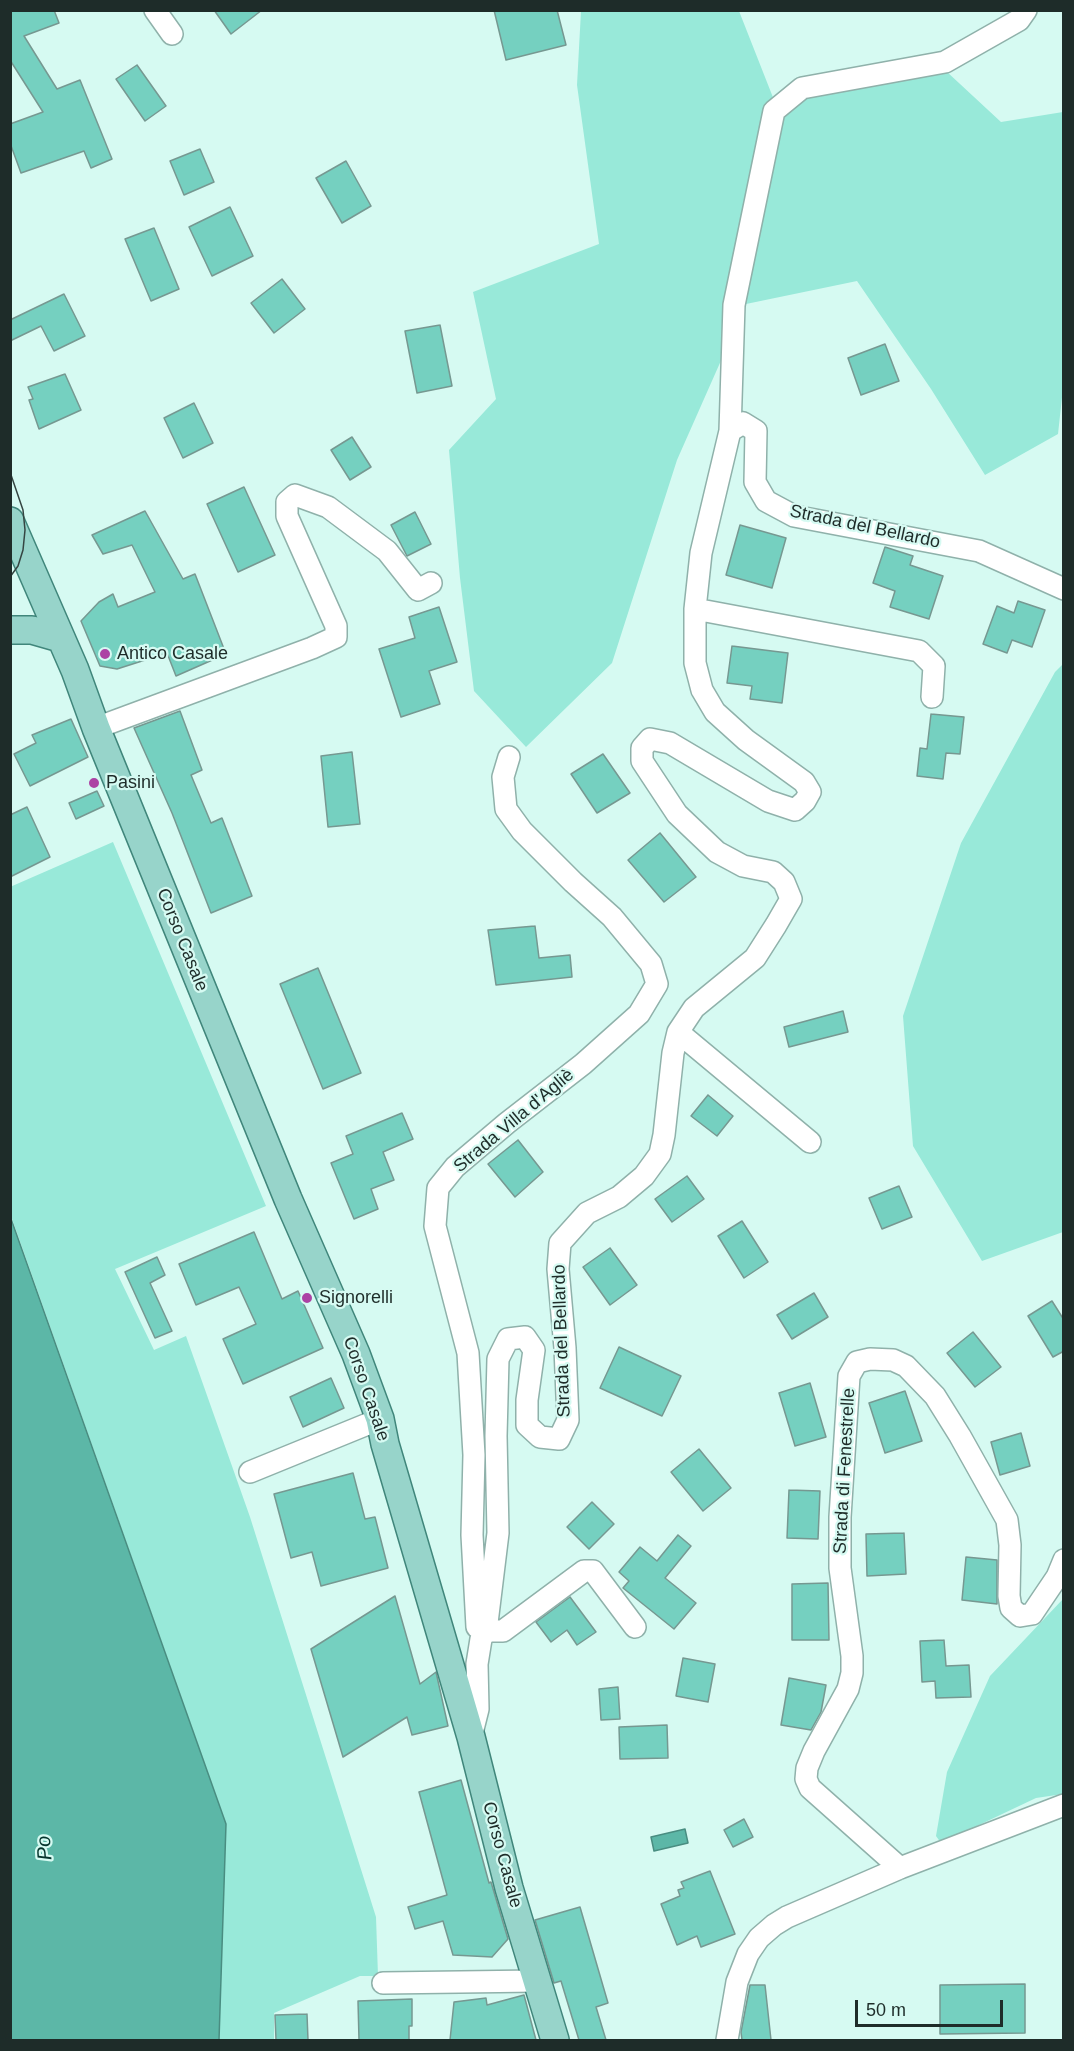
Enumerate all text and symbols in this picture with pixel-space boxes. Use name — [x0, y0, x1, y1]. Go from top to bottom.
street label: Strada del Bellardo — [788, 501, 942, 553]
place label: Antico Casale — [117, 643, 228, 665]
marker: Antico Casale — [98, 647, 112, 661]
place label: Pasini — [106, 772, 155, 794]
marker: Pasini — [87, 776, 101, 790]
street label: Corso Casale — [152, 885, 212, 995]
street label: Strada Villa d'Agliè — [450, 1064, 578, 1178]
street label: Strada del Bellardo — [549, 1264, 575, 1418]
place label: Signorelli — [319, 1287, 393, 1309]
marker: Signorelli — [300, 1291, 314, 1305]
street label: Corso Casale — [338, 1334, 394, 1444]
street label: Strada di Fenestrelle — [830, 1388, 860, 1554]
street label: Corso Casale — [477, 1800, 527, 1910]
water label: Po — [32, 1835, 58, 1861]
scale bar — [858, 1988, 1006, 2026]
text: 50 m — [866, 2000, 906, 2020]

